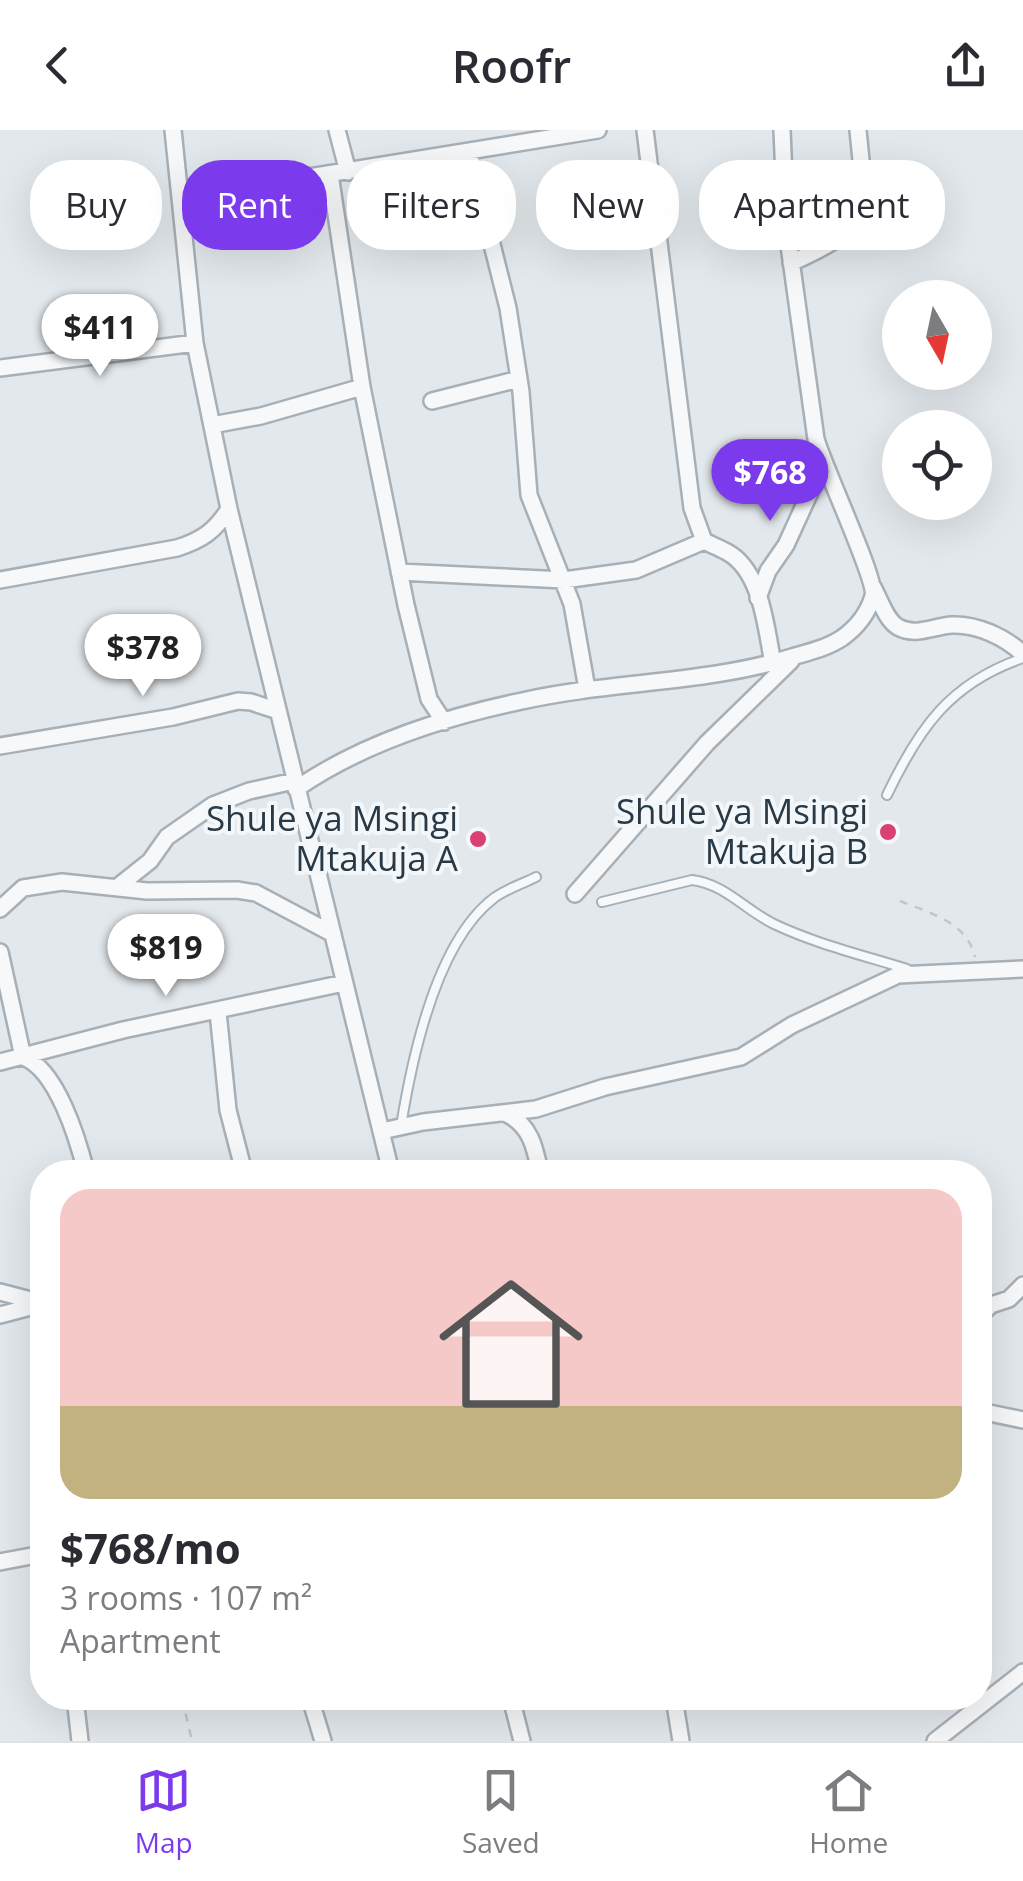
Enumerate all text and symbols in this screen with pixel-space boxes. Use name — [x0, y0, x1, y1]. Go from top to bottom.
text: Roofr — [452, 35, 571, 96]
icon: back — [30, 38, 85, 93]
icon: share — [938, 38, 993, 93]
chip: Buy — [30, 160, 162, 250]
chip: Rent — [182, 160, 327, 250]
chip: Filters — [347, 160, 516, 250]
chip: New — [536, 160, 679, 250]
chip: Apartment — [699, 160, 945, 250]
north arrow — [882, 280, 992, 390]
map controls — [882, 280, 992, 520]
pin: $411 — [41, 294, 159, 379]
text: $411 — [63, 305, 137, 348]
button: locate — [882, 410, 992, 520]
pin: $768 — [711, 439, 829, 524]
text: $768 — [733, 450, 807, 493]
pin: $378 — [84, 614, 202, 699]
text: $378 — [106, 625, 180, 668]
place label: Shule ya Msingi Mtakuja B — [616, 787, 868, 874]
place label: Shule ya Msingi Mtakuja A — [206, 794, 459, 881]
marker: Shule ya Msingi Mtakuja B — [877, 821, 899, 843]
marker: Shule ya Msingi Mtakuja A — [467, 828, 489, 850]
pin: $819 — [107, 914, 225, 999]
text: $819 — [129, 925, 203, 968]
icon: home — [421, 1254, 601, 1434]
text: $768/mo — [60, 1519, 241, 1576]
text: 3 rooms · 107 m² — [60, 1576, 312, 1619]
text: Apartment — [60, 1619, 221, 1662]
tab: Map — [135, 1763, 193, 1861]
tab: Saved — [462, 1763, 540, 1861]
tab: Home — [809, 1763, 888, 1861]

